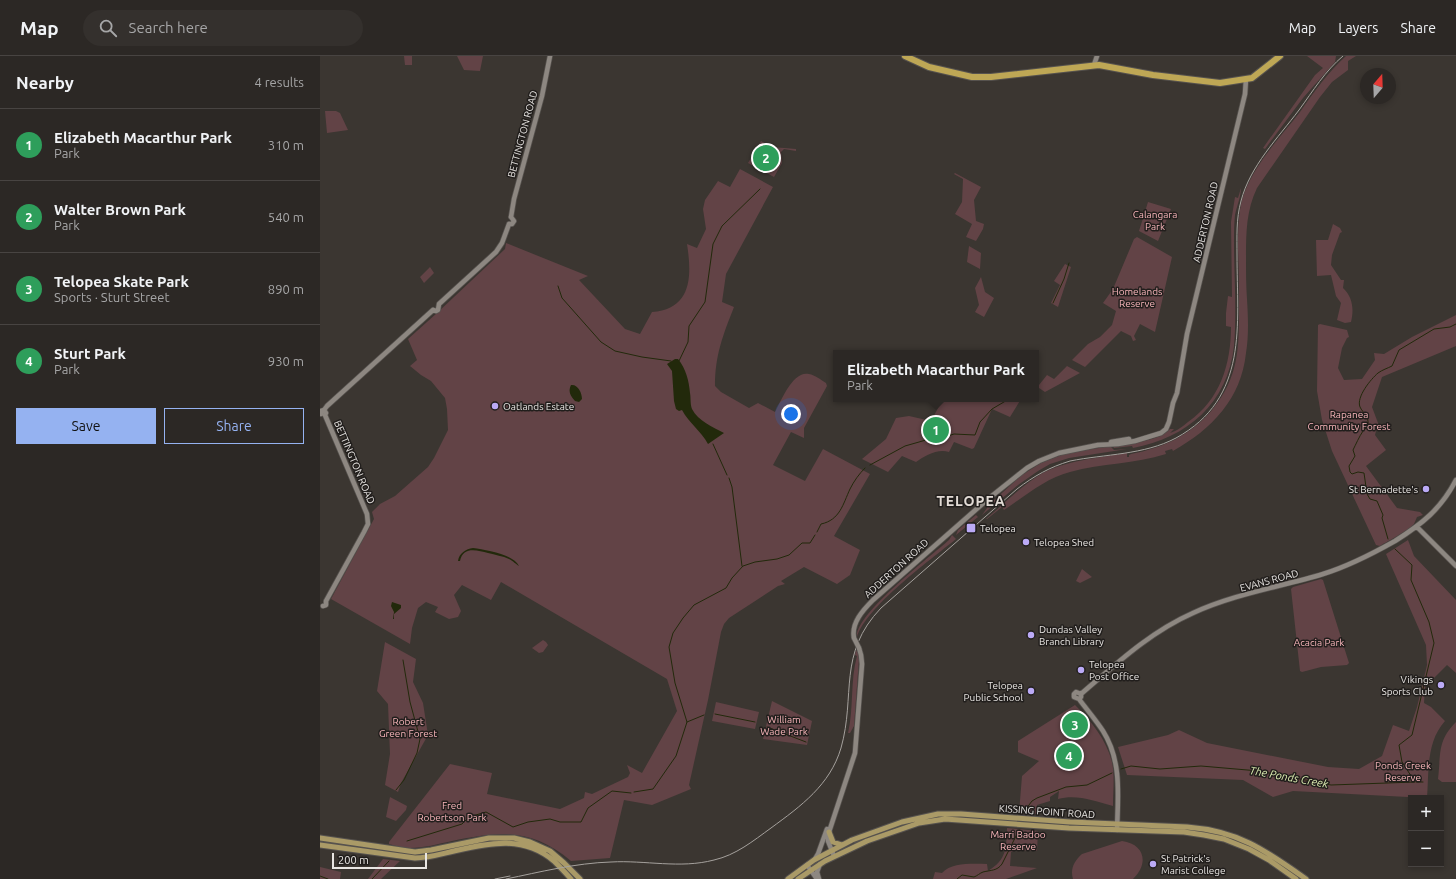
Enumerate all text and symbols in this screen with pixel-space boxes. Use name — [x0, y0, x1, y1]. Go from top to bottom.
search box — [83, 10, 363, 46]
text: Map — [20, 17, 59, 39]
icon: search — [97, 17, 119, 39]
text: Search here — [129, 19, 208, 36]
text: Map — [1289, 20, 1316, 36]
text: Layers — [1338, 20, 1378, 36]
text: Share — [1400, 20, 1436, 36]
north arrow — [1360, 68, 1396, 104]
text: Nearby — [16, 73, 74, 92]
text: 4 results — [254, 75, 304, 89]
street label: BETTINGTON ROAD — [506, 89, 539, 179]
text: Elizabeth Macarthur Park — [54, 129, 232, 146]
text: 1 — [25, 138, 33, 152]
text: 310 m — [268, 138, 304, 152]
pin: 2 — [753, 143, 779, 173]
text: Park — [54, 146, 80, 160]
street label: ADDERTON ROAD — [1191, 181, 1220, 264]
text: Walter Brown Park — [54, 201, 186, 218]
park label: Calangara Park — [1133, 209, 1177, 232]
text: 2 — [25, 210, 33, 224]
text: 540 m — [268, 210, 304, 224]
text: Park — [54, 218, 80, 232]
text: Telopea Skate Park — [54, 273, 189, 290]
text: 3 — [25, 282, 33, 296]
text: 890 m — [268, 282, 304, 296]
park label: Homelands Reserve — [1112, 286, 1162, 309]
text: Sports · Sturt Street — [54, 290, 170, 304]
text: Sturt Park — [54, 345, 126, 362]
popup — [833, 350, 1039, 402]
text: 4 — [25, 354, 33, 368]
text: 930 m — [268, 354, 304, 368]
text: Elizabeth Macarthur Park — [847, 361, 1025, 378]
text: Park — [54, 362, 80, 376]
text: Park — [847, 378, 873, 392]
marker: Oatlands Estate — [490, 401, 500, 411]
place label: Oatlands Estate — [503, 401, 574, 412]
your location — [781, 404, 801, 424]
button: Save — [16, 408, 156, 444]
button: Share — [164, 408, 304, 444]
park label: Rapanea Community Forest — [1308, 409, 1390, 432]
pin: 1 — [923, 415, 949, 445]
street label: BETTINGTON ROAD — [332, 419, 377, 506]
place label: St Bernadette's — [1349, 484, 1418, 495]
marker: St Bernadette's — [1421, 484, 1431, 494]
district label: TELOPEA — [936, 493, 1006, 509]
marker: Telopea — [965, 522, 977, 534]
place label: Telopea — [980, 523, 1016, 534]
street label: ADDERTON ROAD — [862, 537, 931, 600]
marker: Telopea Shed — [1021, 537, 1031, 547]
place label: Telopea Shed — [1034, 537, 1094, 548]
street label: EVANS ROAD — [1239, 567, 1300, 594]
place label: Dundas Valley Branch Library — [1039, 624, 1104, 647]
marker: Dundas Valley Branch Library — [1026, 630, 1036, 640]
park label: Acacia Park — [1294, 637, 1344, 648]
place label: Telopea Post Office — [1089, 659, 1139, 682]
marker: Telopea Post Office — [1076, 665, 1086, 675]
place label: Vikings Sports Club — [1381, 674, 1433, 697]
place label: Telopea Public School — [964, 680, 1023, 703]
marker: Vikings Sports Club — [1436, 680, 1446, 690]
marker: Telopea Public School — [1026, 686, 1036, 696]
pin: 3 — [1062, 710, 1088, 740]
park label: William Wade Park — [760, 714, 808, 737]
park label: Robert Green Forest — [379, 716, 437, 739]
pin: 4 — [1056, 741, 1082, 771]
park label: Ponds Creek Reserve — [1375, 760, 1431, 783]
water label: The Ponds Creek — [1249, 764, 1330, 790]
map controls — [1408, 795, 1444, 867]
button: + — [1408, 795, 1444, 831]
park label: Fred Robertson Park — [417, 800, 487, 823]
street label: KISSING POINT ROAD — [998, 803, 1095, 820]
park label: Marri Badoo Reserve — [990, 829, 1046, 852]
button: − — [1408, 831, 1444, 867]
scale bar — [332, 851, 427, 870]
place label: St Patrick's Marist College — [1161, 853, 1226, 876]
text: 200 m — [338, 854, 369, 866]
marker: St Patrick's Marist College — [1148, 859, 1158, 869]

